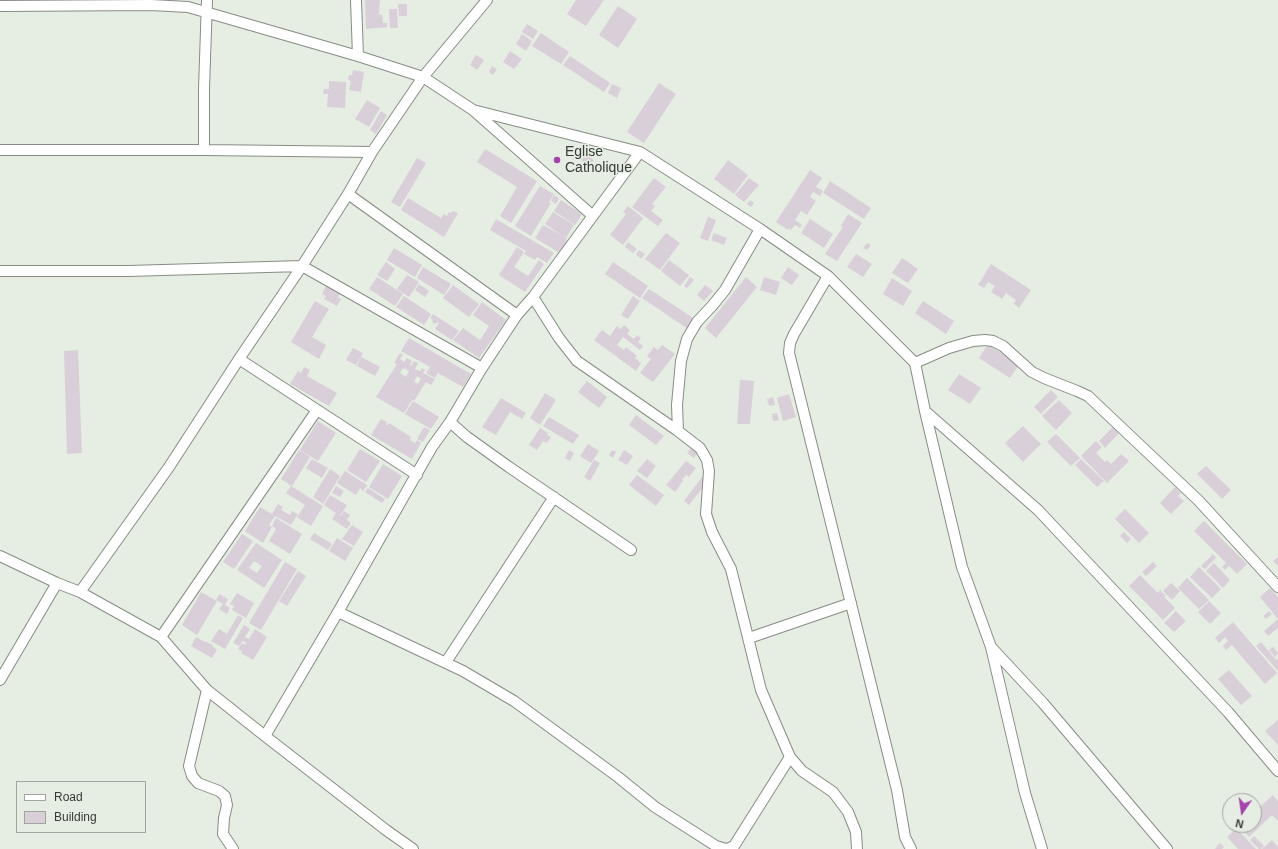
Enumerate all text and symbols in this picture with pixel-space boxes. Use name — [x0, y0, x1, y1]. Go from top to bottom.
place label: Eglise Catholique — [565, 144, 632, 176]
marker: Eglise Catholique — [552, 155, 562, 165]
legend — [16, 781, 146, 833]
text: Road — [54, 790, 83, 804]
north arrow — [1222, 793, 1262, 833]
text: Building — [54, 810, 97, 824]
text: N — [1234, 817, 1245, 830]

